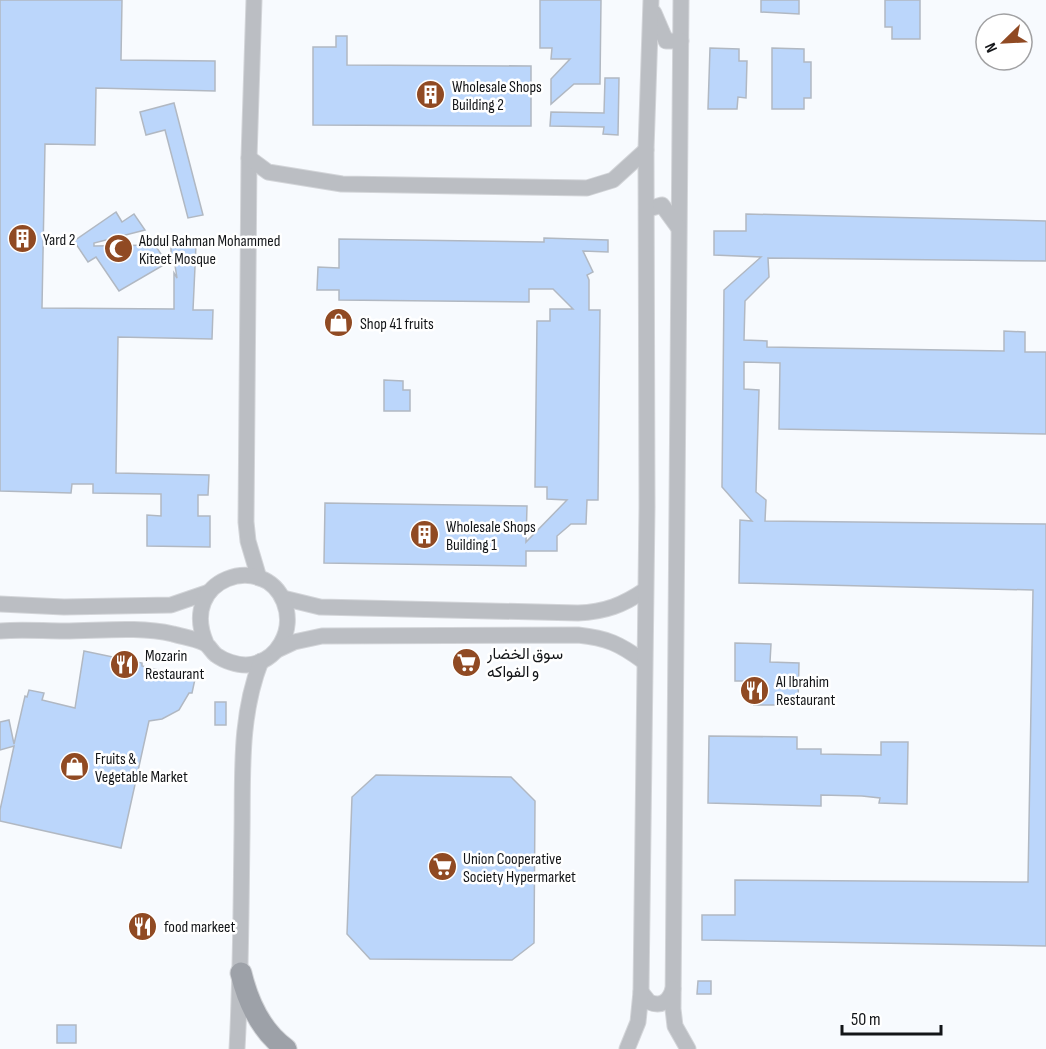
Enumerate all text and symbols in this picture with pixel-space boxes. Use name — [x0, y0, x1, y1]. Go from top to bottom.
north arrow — [974, 12, 1034, 72]
text: N — [981, 40, 1002, 55]
place label: Wholesale Shops Building 2 — [452, 78, 542, 115]
building icon: Wholesale Shops Building 2 — [415, 79, 447, 111]
building icon: Yard 2 — [6, 223, 38, 255]
place label: Yard 2 — [43, 231, 75, 250]
place label: Abdul Rahman Mohammed Kiteet Mosque — [138, 232, 280, 269]
mosque icon: Abdul Rahman Mohammed Kiteet Mosque — [102, 233, 134, 265]
shop icon: Shop 41 fruits — [323, 307, 355, 339]
place label: Shop 41 fruits — [360, 315, 434, 334]
place label: Wholesale Shops Building 1 — [446, 518, 536, 555]
building icon: Wholesale Shops Building 1 — [409, 519, 441, 551]
place label: سوق الخضار و الفواكه — [486, 645, 563, 682]
supermarket icon: سوق الخضار و الفواكه — [450, 646, 482, 678]
place label: Mozarin Restaurant — [145, 647, 204, 684]
restaurant icon: Mozarin Restaurant — [108, 648, 140, 680]
place label: Al Ibrahim Restaurant — [775, 673, 835, 710]
restaurant icon: Al Ibrahim Restaurant — [739, 674, 771, 706]
place label: Fruits & Vegetable Market — [95, 750, 188, 787]
shop icon: Fruits & Vegetable Market — [58, 751, 90, 783]
place label: Union Cooperative Society Hypermarket — [463, 850, 576, 887]
supermarket icon: Union Cooperative Society Hypermarket — [426, 851, 458, 883]
restaurant icon: food markeet — [127, 910, 159, 942]
place label: food markeet — [164, 918, 235, 937]
scale bar — [842, 998, 941, 1036]
text: 50 m — [851, 1009, 881, 1030]

